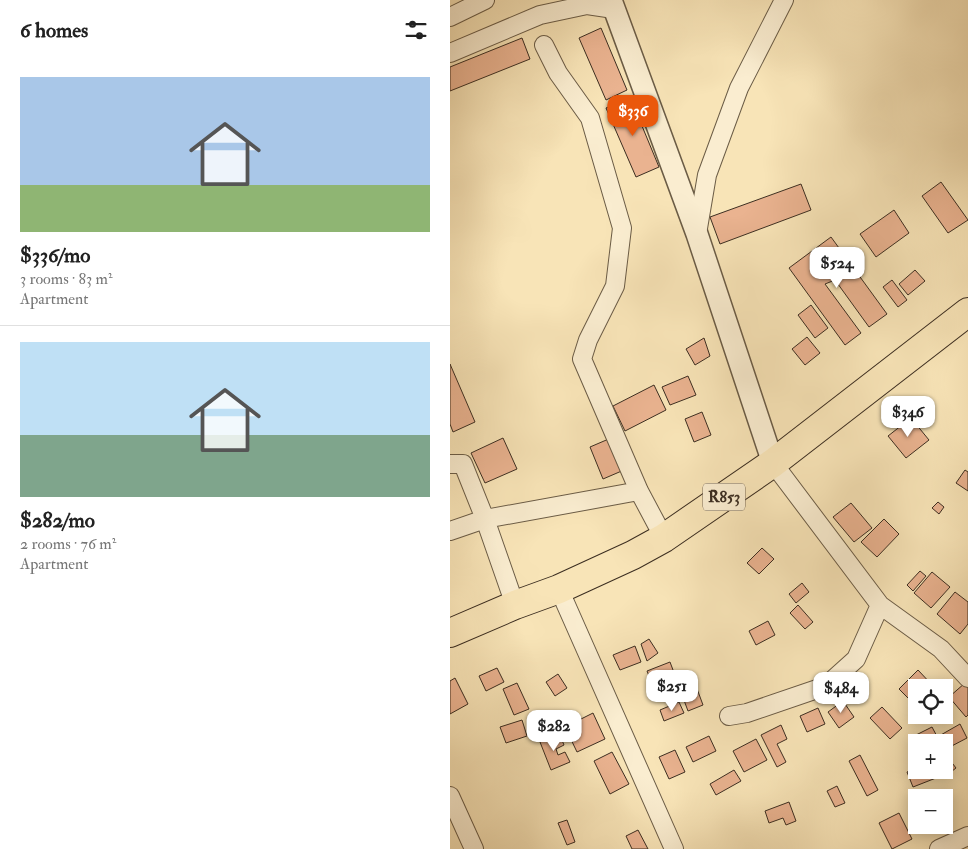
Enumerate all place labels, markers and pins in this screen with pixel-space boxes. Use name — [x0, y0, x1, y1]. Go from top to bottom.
pin: $336 — [603, 94, 663, 137]
pin: $524 — [807, 246, 867, 289]
pin: $346 — [878, 396, 938, 438]
pin: $251 — [642, 670, 702, 712]
pin: $484 — [811, 672, 871, 714]
pin: $282 — [524, 710, 584, 752]

